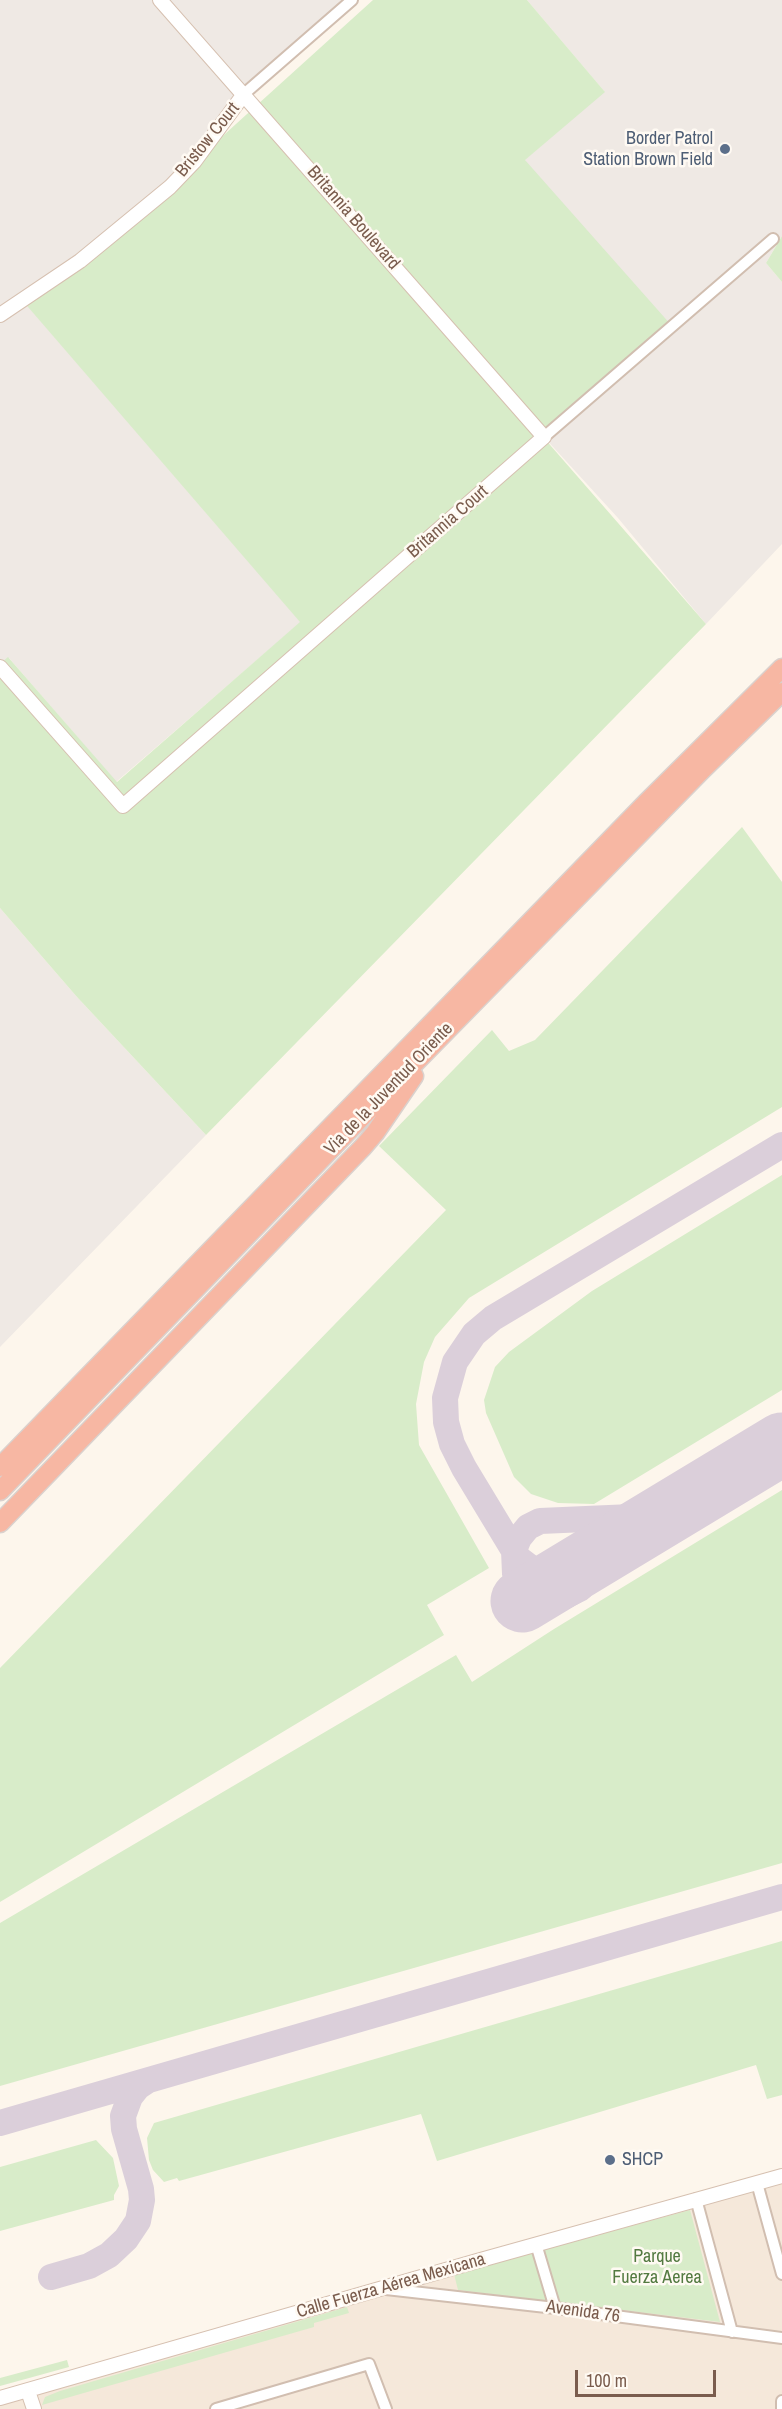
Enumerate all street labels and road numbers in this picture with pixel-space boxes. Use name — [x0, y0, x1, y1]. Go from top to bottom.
street label: Bristow Court — [171, 98, 245, 182]
street label: Britannia Boulevard — [302, 162, 404, 274]
street label: Britannia Court — [403, 481, 493, 563]
street label: Via de la Juventud Oriente — [320, 1018, 458, 1160]
street label: Calle Fuerza Aérea Mexicana — [294, 2249, 488, 2323]
street label: Avenida 76 — [545, 2296, 621, 2328]

